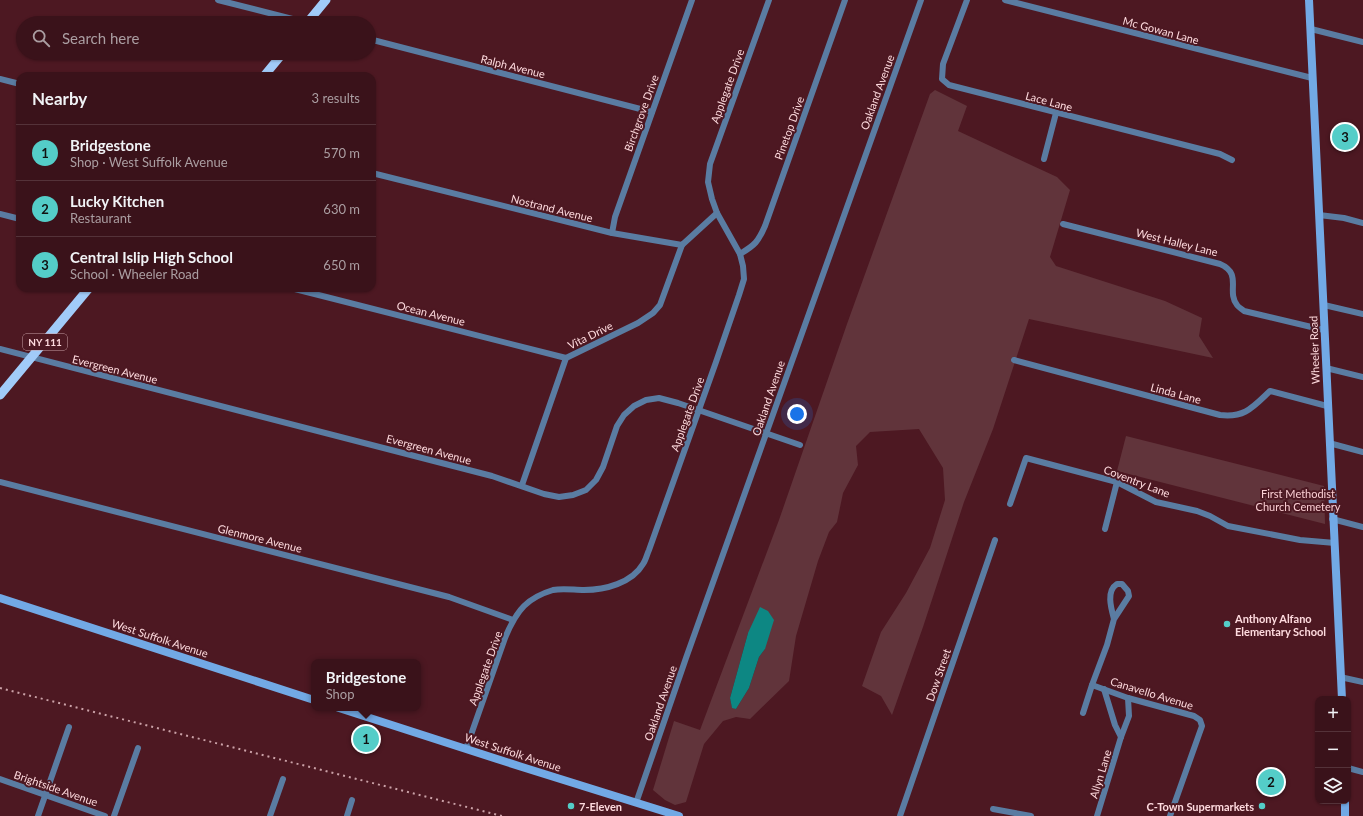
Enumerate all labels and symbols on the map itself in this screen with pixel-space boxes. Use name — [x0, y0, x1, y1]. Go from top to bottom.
street label: Mc Gowan Lane — [1122, 14, 1201, 46]
street label: Applegate Drive — [708, 47, 747, 125]
street label: Ralph Avenue — [479, 52, 547, 80]
street label: Oakland Avenue — [857, 53, 897, 131]
street label: Birchgrove Drive — [621, 73, 661, 153]
street label: Lace Lane — [1024, 89, 1074, 114]
street label: Pinetop Drive — [772, 94, 807, 161]
pin: 3 — [1332, 122, 1358, 152]
street label: Nostrand Avenue — [510, 192, 594, 224]
street label: West Halley Lane — [1135, 226, 1219, 259]
street label: Ocean Avenue — [395, 298, 467, 328]
street label: Wheeler Road — [1306, 316, 1322, 384]
street label: Vita Drive — [565, 318, 615, 351]
road number: NY 111 — [23, 334, 67, 350]
street label: Evergreen Avenue — [71, 352, 159, 386]
street label: Oakland Avenue — [749, 358, 787, 437]
street label: Applegate Drive — [668, 375, 707, 453]
street label: Linda Lane — [1149, 380, 1203, 406]
your location — [787, 404, 807, 424]
street label: Evergreen Avenue — [385, 431, 473, 467]
street label: Coventry Lane — [1102, 462, 1172, 500]
park label: First Methodist Church Cemetery — [1256, 487, 1341, 513]
street label: Glenmore Avenue — [217, 521, 304, 555]
place label: Anthony Alfano Elementary School — [1234, 612, 1326, 638]
street label: West Suffolk Avenue — [110, 616, 210, 660]
marker: Anthony Alfano Elementary School — [1222, 619, 1232, 629]
street label: Applegate Drive — [466, 629, 505, 707]
street label: Dow Street — [923, 647, 953, 703]
street label: Oakland Avenue — [641, 663, 679, 742]
street label: Canavello Avenue — [1109, 674, 1195, 712]
pin: 1 — [353, 724, 379, 754]
street label: West Suffolk Avenue — [463, 730, 563, 774]
street label: Allyn Lane — [1086, 748, 1114, 800]
pin: 2 — [1258, 767, 1284, 797]
street label: Brightside Avenue — [12, 768, 100, 808]
place label: 7-Eleven — [579, 800, 622, 813]
place label: C‑Town Supermarkets — [1146, 800, 1254, 813]
marker: 7-Eleven — [566, 801, 576, 811]
marker: C‑Town Supermarkets — [1257, 801, 1267, 811]

